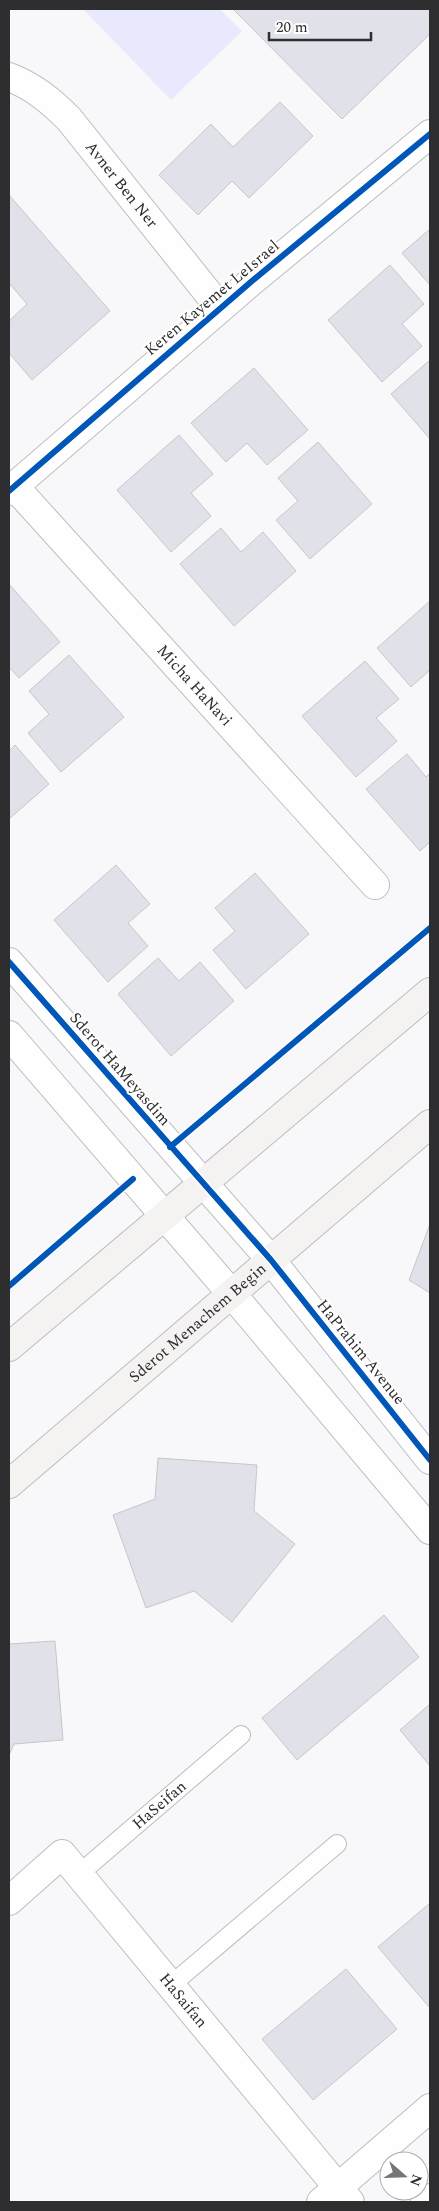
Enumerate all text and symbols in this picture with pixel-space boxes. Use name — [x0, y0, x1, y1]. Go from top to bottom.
scale bar — [269, 10, 372, 42]
text: 20 m — [276, 16, 308, 39]
street label: Avner Ben Ner — [79, 136, 164, 233]
street label: Keren Kayemet LeIsrael — [139, 234, 285, 362]
street label: Micha HaNavi — [151, 639, 238, 732]
street label: Sderot HaMeyasdim — [64, 1007, 176, 1131]
street label: Sderot Menachem Begin — [123, 1257, 272, 1389]
street label: HaPrahim Avenue — [311, 1294, 411, 1410]
street label: HaSeifan — [127, 1775, 192, 1835]
street label: HaSaifan — [153, 1968, 213, 2033]
north arrow — [379, 2151, 429, 2201]
text: N — [404, 2171, 428, 2189]

